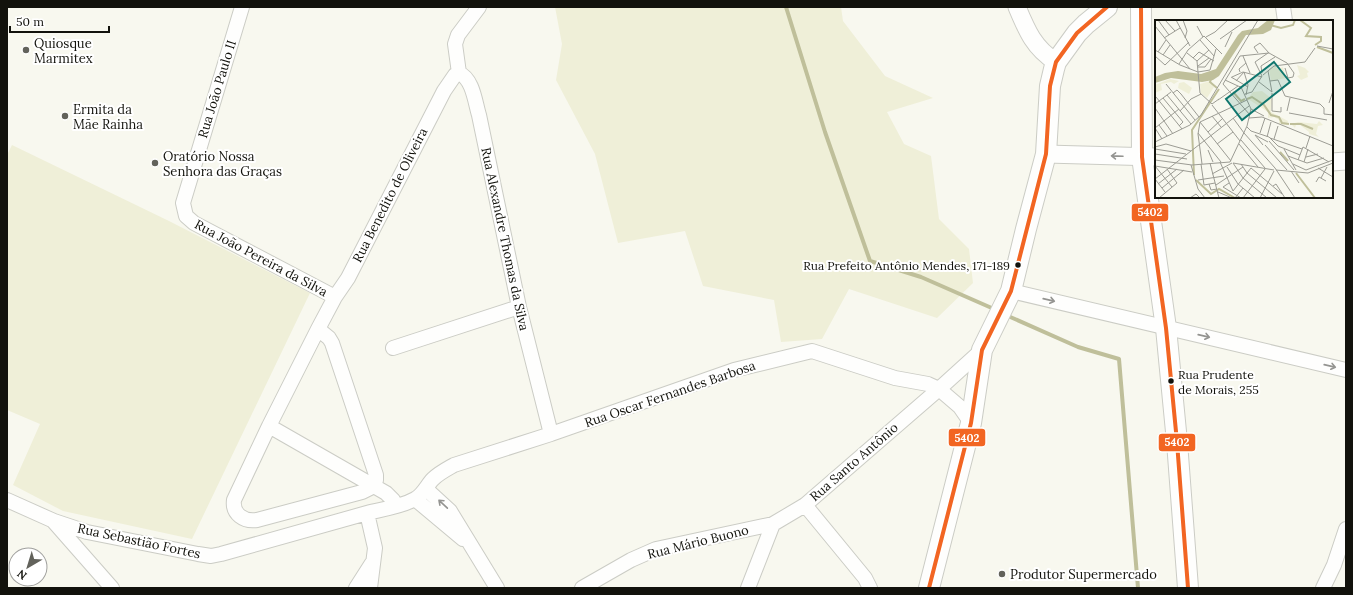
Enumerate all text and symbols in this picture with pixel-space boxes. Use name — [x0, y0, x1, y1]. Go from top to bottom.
scale bar — [10, 8, 109, 34]
text: 50 m — [16, 14, 44, 29]
inset map — [1155, 20, 1333, 198]
place label: Quiosque Marmitex — [34, 35, 93, 67]
street label: Rua João Paulo II — [194, 38, 240, 140]
marker: Quiosque Marmitex — [21, 45, 31, 55]
place label: Ermita da Mãe Rainha — [73, 101, 143, 133]
marker: Ermita da Mãe Rainha — [60, 111, 70, 121]
street label: Rua Benedito de Oliveira — [349, 125, 432, 265]
street label: Rua Alexandre Thomas da Silva — [477, 146, 533, 332]
place label: Oratório Nossa Senhora das Graças — [163, 148, 282, 180]
one-way arrow — [1111, 152, 1124, 160]
marker: Oratório Nossa Senhora das Graças — [150, 158, 160, 168]
line badge: 5402 — [1131, 203, 1169, 222]
text: 5402 — [1138, 205, 1163, 219]
street label: Rua João Pereira da Silva — [192, 216, 331, 300]
place label: Rua Prefeito Antônio Mendes, 171-189 — [803, 258, 1010, 273]
marker: Rua Prefeito Antônio Mendes, 171-189 — [1013, 260, 1023, 270]
one-way arrow — [1043, 297, 1056, 304]
one-way arrow — [1197, 333, 1210, 341]
street label: Rua Oscar Fernandes Barbosa — [582, 357, 758, 431]
one-way arrow — [1324, 363, 1337, 371]
place label: Rua Prudente de Morais, 255 — [1178, 367, 1259, 397]
marker: Rua Prudente de Morais, 255 — [1166, 376, 1176, 386]
street label: Rua Santo Antônio — [806, 419, 902, 505]
line badge: 5402 — [948, 428, 986, 447]
text: 5402 — [955, 431, 980, 445]
line badge: 5402 — [1158, 433, 1196, 452]
text: 5402 — [1165, 435, 1190, 449]
one-way arrow — [438, 499, 448, 509]
street label: Rua Sebastião Fortes — [76, 520, 202, 562]
street label: Rua Mário Buono — [646, 521, 751, 563]
north arrow — [8, 547, 48, 587]
text: N — [14, 566, 30, 583]
place label: Produtor Supermercado — [1010, 566, 1157, 583]
marker: Produtor Supermercado — [997, 569, 1007, 579]

